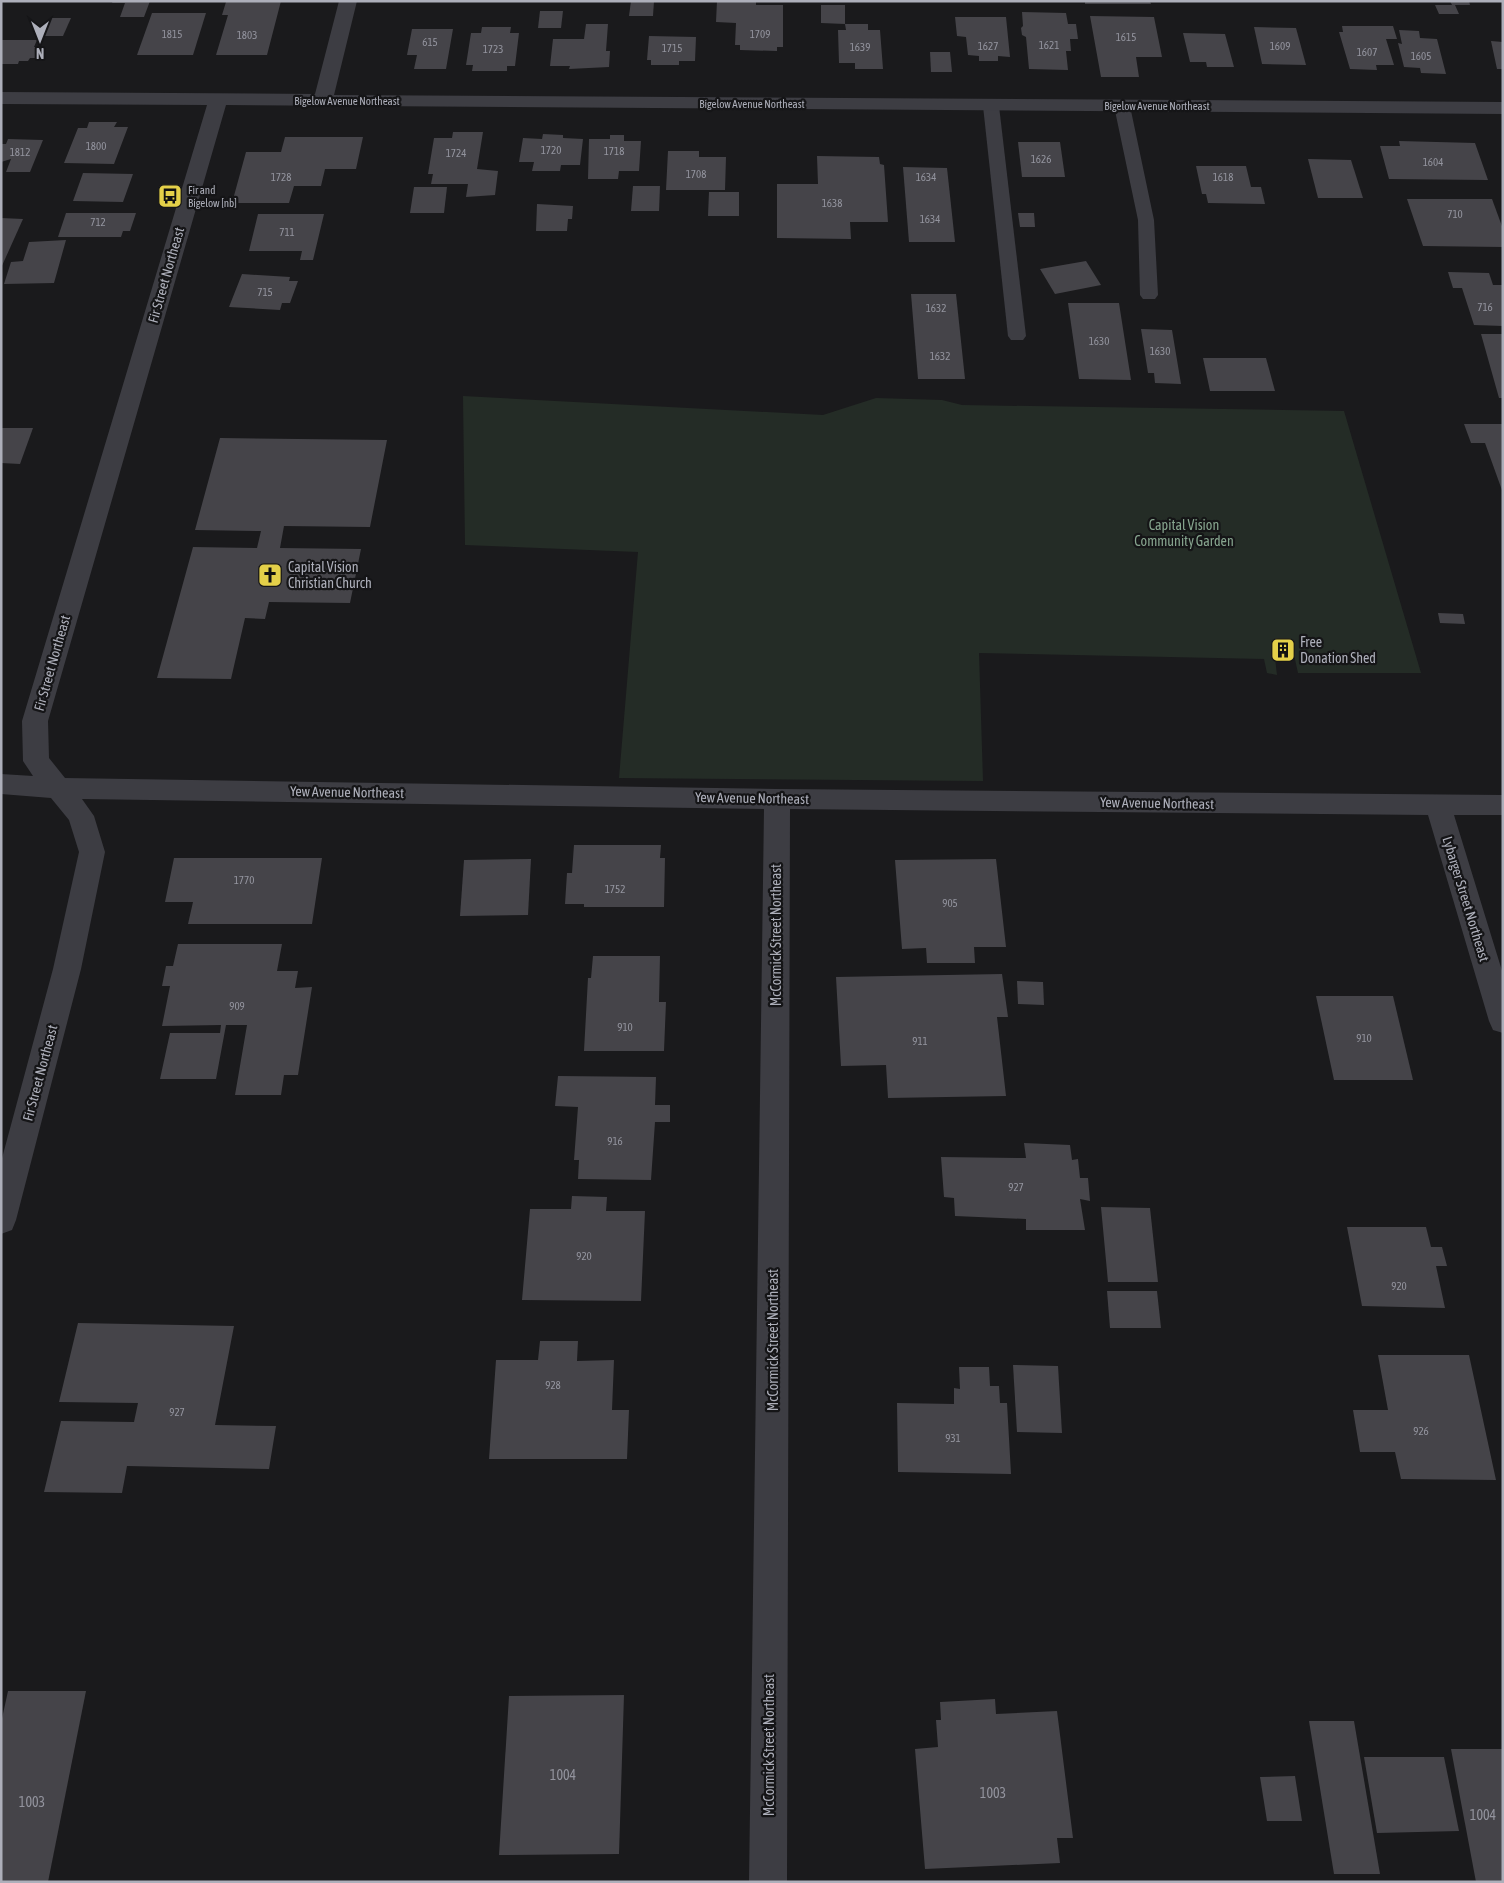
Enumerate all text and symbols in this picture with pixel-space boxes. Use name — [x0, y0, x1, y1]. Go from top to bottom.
north arrow — [15, 15, 65, 65]
house number: 1815 — [162, 28, 182, 40]
house number: 1709 — [750, 28, 770, 40]
house number: 1803 — [237, 29, 257, 41]
house number: 1615 — [1116, 31, 1136, 43]
house number: 615 — [422, 36, 438, 48]
house number: 1621 — [1039, 39, 1059, 51]
house number: 1627 — [978, 40, 998, 52]
house number: 1609 — [1270, 40, 1290, 52]
house number: 1639 — [850, 41, 870, 53]
house number: 1715 — [662, 42, 682, 54]
house number: 1723 — [483, 43, 503, 55]
text: N — [36, 45, 44, 61]
house number: 1607 — [1357, 46, 1377, 58]
house number: 1605 — [1411, 50, 1431, 62]
street label: Bigelow Avenue Northeast — [294, 95, 400, 107]
street label: Bigelow Avenue Northeast — [699, 98, 805, 110]
street label: Bigelow Avenue Northeast — [1104, 100, 1210, 112]
house number: 1800 — [86, 140, 106, 152]
house number: 1720 — [541, 144, 561, 156]
house number: 1718 — [604, 145, 624, 157]
house number: 1812 — [10, 146, 30, 158]
house number: 1724 — [446, 147, 466, 159]
house number: 1626 — [1031, 153, 1051, 165]
house number: 1604 — [1423, 156, 1443, 168]
house number: 1708 — [686, 168, 706, 180]
house number: 1728 — [271, 171, 291, 183]
house number: 1634 — [916, 171, 936, 183]
house number: 1618 — [1213, 171, 1233, 183]
bus stop icon: Fir and Bigelow [nb] — [157, 183, 183, 209]
place label: Fir and Bigelow [nb] — [188, 184, 237, 209]
house number: 1638 — [822, 197, 842, 209]
house number: 710 — [1447, 208, 1463, 220]
house number: 1634 — [920, 213, 940, 225]
house number: 712 — [90, 216, 106, 228]
street label: Fir Street Northeast — [145, 225, 187, 325]
house number: 711 — [279, 226, 295, 238]
house number: 715 — [257, 286, 273, 298]
house number: 716 — [1477, 301, 1493, 313]
house number: 1632 — [926, 302, 946, 314]
house number: 1630 — [1089, 335, 1109, 347]
house number: 1630 — [1150, 345, 1170, 357]
house number: 1632 — [930, 350, 950, 362]
park label: Capital Vision Community Garden — [1134, 517, 1234, 549]
place label: Capital Vision Christian Church — [288, 559, 372, 591]
church icon: Capital Vision Christian Church — [257, 562, 283, 588]
street label: Fir Street Northeast — [31, 613, 73, 713]
place label: Free Donation Shed — [1300, 634, 1376, 666]
building icon: Free Donation Shed — [1270, 637, 1296, 663]
street label: Yew Avenue Northeast — [290, 783, 404, 801]
street label: Yew Avenue Northeast — [695, 789, 809, 807]
street label: Yew Avenue Northeast — [1100, 794, 1214, 812]
street label: Lybarger Street Northeast — [1439, 835, 1493, 963]
street label: McCormick Street Northeast — [768, 864, 784, 1006]
house number: 1770 — [234, 874, 254, 886]
house number: 1752 — [605, 883, 625, 895]
house number: 905 — [942, 897, 958, 909]
house number: 909 — [229, 1000, 245, 1012]
house number: 910 — [617, 1021, 633, 1033]
street label: Fir Street Northeast — [19, 1023, 61, 1123]
house number: 910 — [1356, 1032, 1372, 1044]
house number: 911 — [912, 1035, 928, 1047]
house number: 916 — [607, 1135, 623, 1147]
house number: 927 — [1008, 1181, 1024, 1193]
house number: 920 — [576, 1250, 592, 1262]
street label: McCormick Street Northeast — [765, 1269, 781, 1411]
house number: 920 — [1391, 1280, 1407, 1292]
house number: 928 — [545, 1379, 561, 1391]
house number: 927 — [169, 1406, 185, 1418]
house number: 926 — [1413, 1425, 1429, 1437]
house number: 931 — [945, 1432, 961, 1444]
street label: McCormick Street Northeast — [761, 1674, 777, 1816]
house number: 1004 — [550, 1767, 577, 1783]
house number: 1003 — [980, 1785, 1006, 1801]
house number: 1003 — [19, 1794, 45, 1810]
house number: 1004 — [1470, 1807, 1497, 1823]

